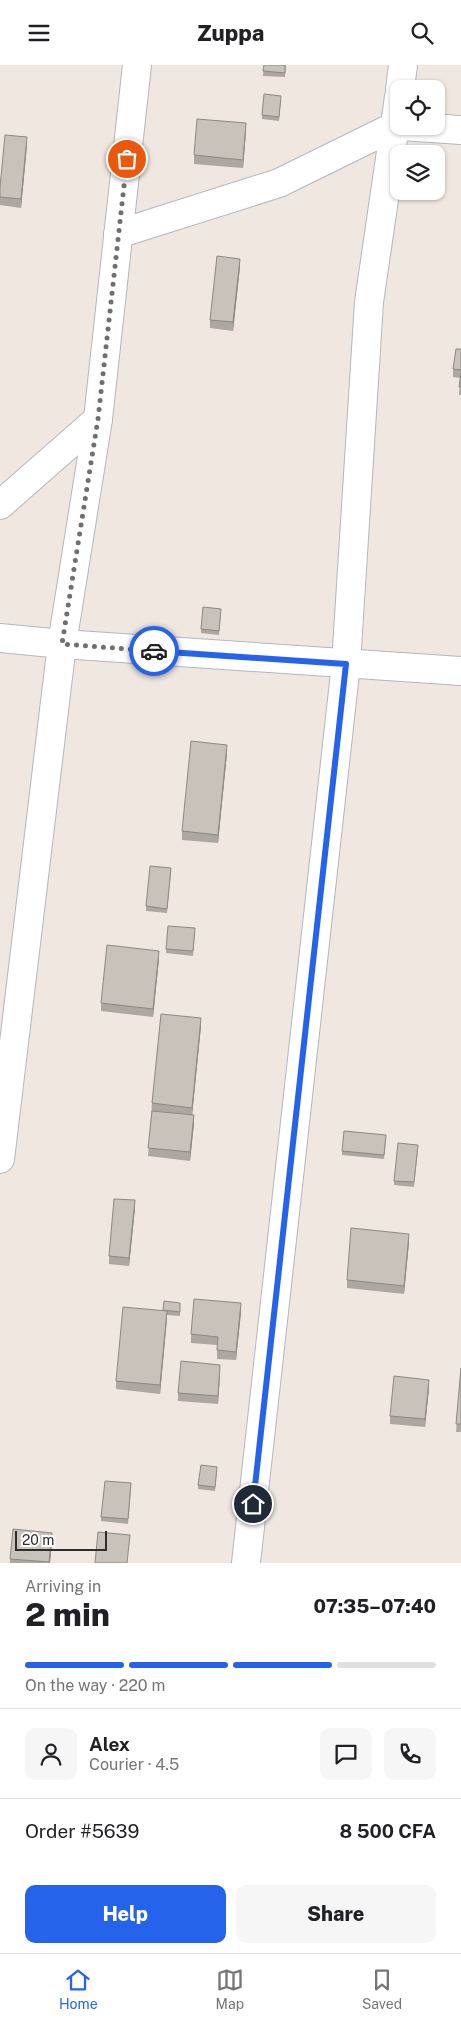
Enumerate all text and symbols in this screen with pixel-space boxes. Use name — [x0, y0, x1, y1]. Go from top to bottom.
icon: menu — [25, 19, 53, 47]
icon: search — [408, 19, 436, 47]
text: Zuppa — [197, 20, 264, 46]
map controls — [390, 80, 445, 200]
button: locate — [390, 80, 445, 135]
pin — [106, 138, 148, 180]
icon: bag — [113, 145, 141, 173]
button: layers — [390, 145, 445, 200]
courier — [129, 626, 179, 676]
icon: car — [140, 637, 168, 665]
pin — [232, 1483, 274, 1525]
icon: home — [239, 1490, 267, 1518]
scale bar — [15, 1528, 108, 1551]
text: 20 m — [22, 1532, 54, 1548]
text: Arriving in — [25, 1577, 101, 1596]
text: 07:35–07:40 — [313, 1595, 436, 1617]
text: 2 min — [25, 1596, 110, 1633]
text: On the way · 220 m — [25, 1676, 165, 1695]
button: person — [25, 1728, 77, 1780]
button: chat — [320, 1728, 372, 1780]
button: phone — [384, 1728, 436, 1780]
text: Alex — [89, 1733, 130, 1755]
text: Courier · 4.5 — [89, 1755, 179, 1774]
text: Order #5639 — [25, 1820, 139, 1842]
text: 8 500 CFA — [340, 1820, 436, 1842]
button: Help — [25, 1885, 226, 1943]
button: Share — [236, 1885, 436, 1943]
tab: Home — [59, 1966, 98, 2012]
tab: Map — [216, 1966, 244, 2012]
tab: Saved — [362, 1966, 402, 2012]

